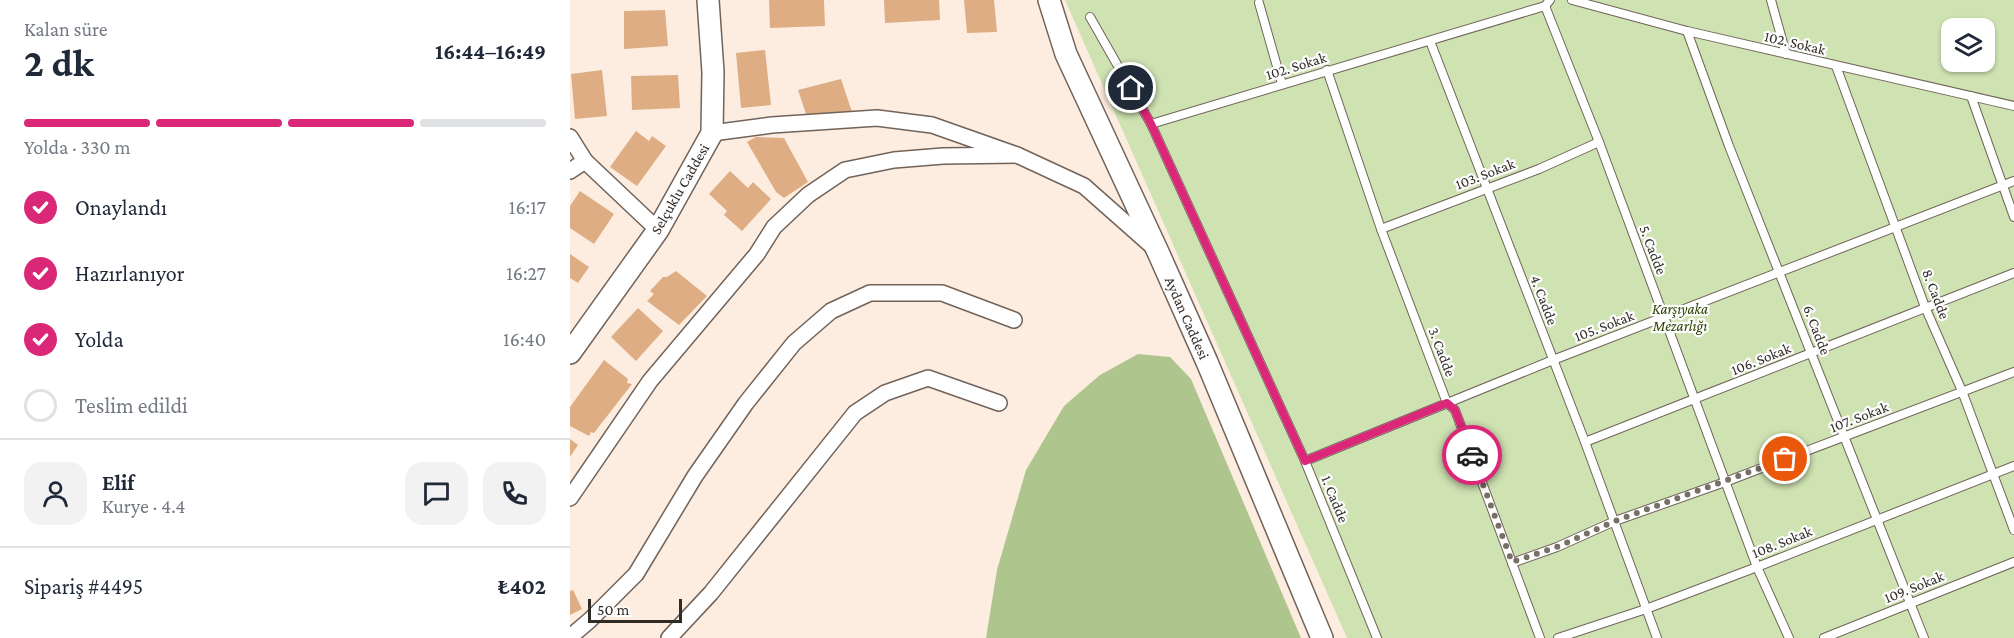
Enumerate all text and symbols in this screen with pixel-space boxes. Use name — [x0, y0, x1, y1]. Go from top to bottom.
text: Kalan süre — [24, 18, 107, 40]
map controls — [1941, 18, 1995, 72]
button: layers — [1941, 18, 1995, 72]
street label: 102. Sokak — [1763, 28, 1828, 58]
text: 16:44–16:49 — [435, 39, 546, 64]
text: 2 dk — [24, 41, 94, 84]
street label: 102. Sokak — [1264, 49, 1329, 83]
pin — [1105, 62, 1156, 113]
icon: home — [1114, 71, 1147, 104]
text: Yolda · 330 m — [24, 136, 131, 158]
street label: Selçuklu Caddesi — [648, 141, 713, 237]
street label: 103. Sokak — [1453, 155, 1518, 193]
icon: check — [24, 191, 57, 224]
text: Onaylandı — [75, 195, 167, 220]
text: 16:17 — [509, 196, 546, 218]
street label: 5. Cadde — [1636, 223, 1670, 277]
icon: check — [24, 257, 57, 290]
text: Hazırlanıyor — [75, 261, 185, 286]
text: 16:27 — [506, 262, 546, 284]
street label: 8. Cadde — [1919, 267, 1953, 322]
street label: 4. Cadde — [1527, 273, 1561, 328]
street label: Aydan Caddesi — [1161, 274, 1212, 362]
park label: Karşıyaka Mezarlığı — [1652, 301, 1708, 335]
street label: 6. Cadde — [1800, 303, 1834, 357]
street label: 105. Sokak — [1572, 307, 1637, 345]
icon: check — [24, 323, 57, 356]
street label: 3. Cadde — [1425, 325, 1459, 379]
text: Yolda — [75, 327, 124, 352]
text: 16:40 — [503, 328, 546, 350]
street label: 106. Sokak — [1729, 340, 1794, 378]
text: Teslim edildi — [75, 393, 188, 418]
street label: 107. Sokak — [1828, 398, 1891, 435]
courier — [1442, 425, 1502, 485]
pin — [1759, 433, 1810, 484]
icon: car — [1456, 439, 1489, 472]
icon: bag — [1768, 442, 1801, 475]
button: person — [24, 462, 87, 525]
button: chat — [405, 462, 468, 525]
button: phone — [483, 462, 546, 525]
text: Elif — [102, 470, 134, 495]
street label: 1. Cadde — [1318, 473, 1352, 525]
text: Kurye · 4.4 — [102, 495, 186, 517]
street label: 108. Sokak — [1750, 522, 1815, 561]
street label: 109. Sokak — [1882, 568, 1947, 606]
text: Sipariş #4495 — [24, 574, 143, 599]
text: ₺402 — [498, 574, 546, 599]
scale bar — [588, 596, 682, 624]
text: 50 m — [597, 601, 629, 618]

